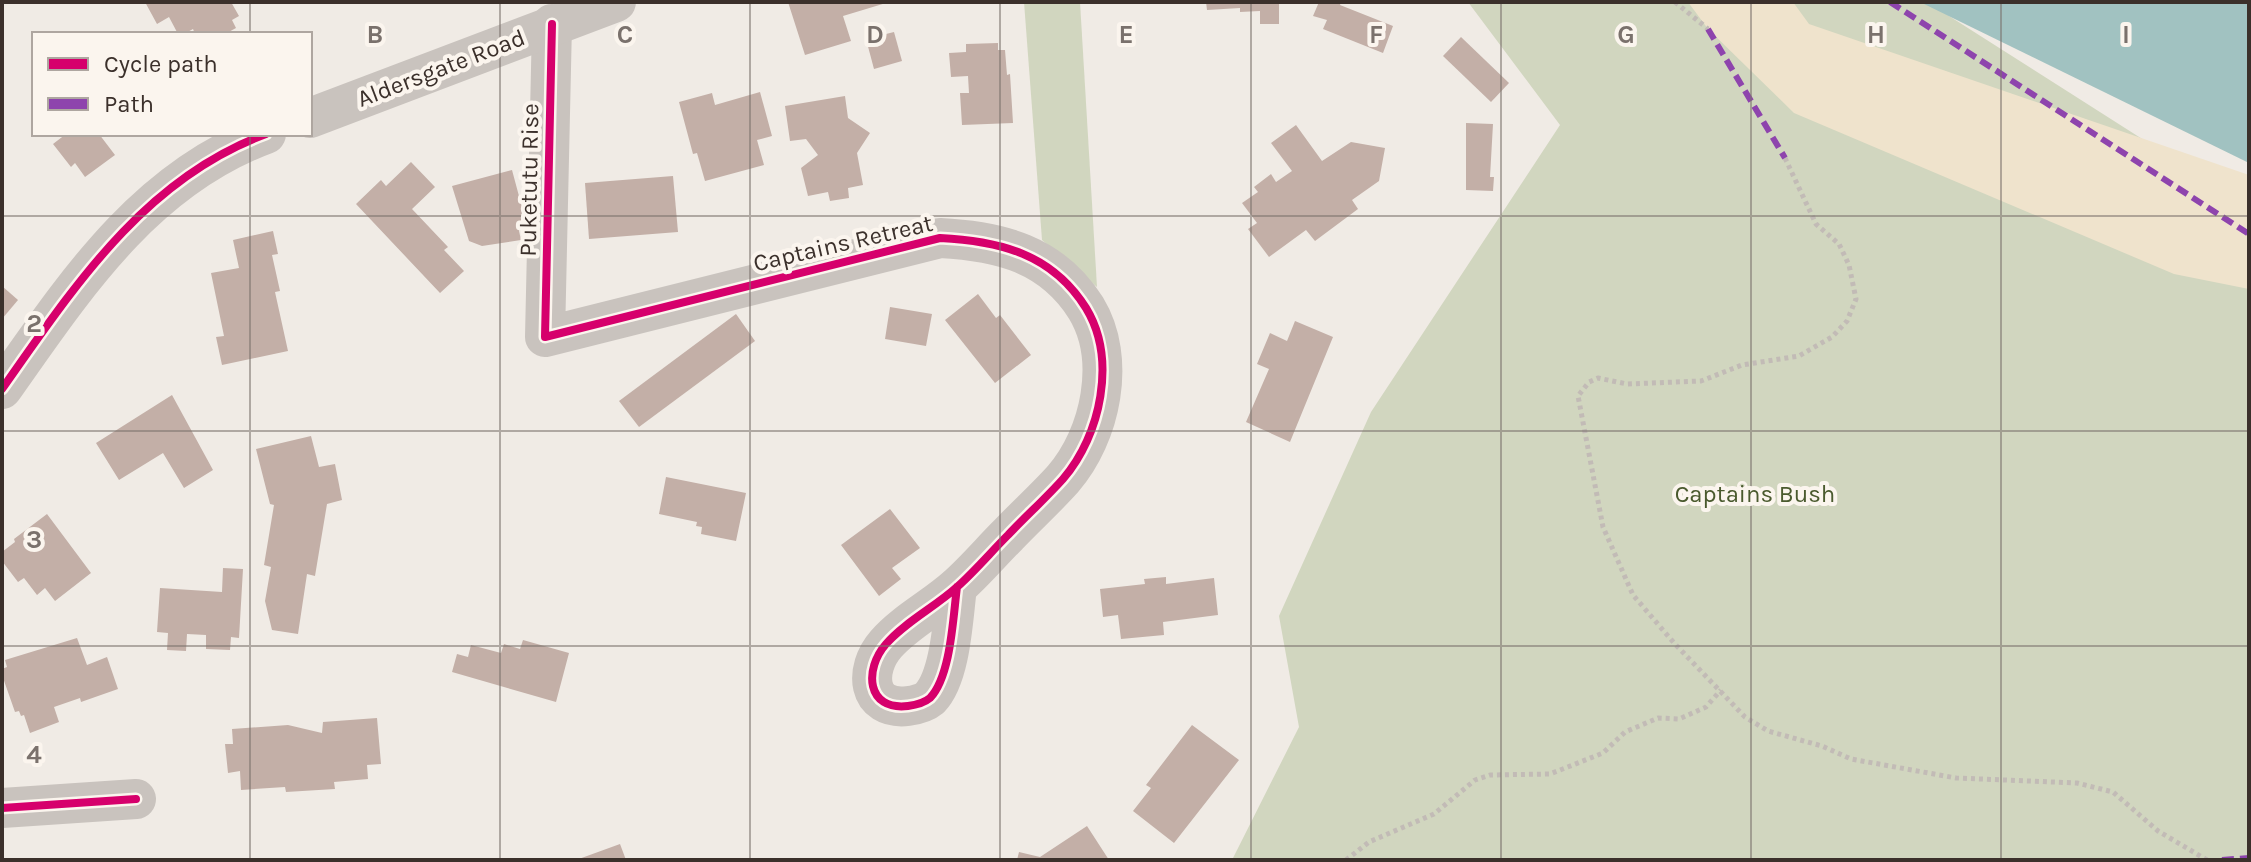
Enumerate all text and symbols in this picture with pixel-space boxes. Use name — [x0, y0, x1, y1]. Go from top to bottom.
text: B — [367, 19, 383, 50]
text: C — [617, 19, 633, 50]
text: D — [866, 19, 884, 50]
text: E — [1118, 19, 1134, 50]
text: F — [1369, 19, 1383, 50]
text: G — [1617, 19, 1635, 50]
text: H — [1867, 19, 1885, 50]
text: I — [2122, 19, 2130, 50]
street label: Aldersgate Road — [353, 23, 529, 113]
legend — [32, 32, 312, 136]
text: Cycle path — [104, 50, 218, 78]
text: Path — [104, 90, 154, 118]
street label: Puketutu Rise — [514, 103, 544, 257]
street label: Captains Retreat — [750, 209, 936, 277]
text: 2 — [26, 308, 42, 339]
park label: Captains Bush — [1675, 480, 1835, 508]
text: 3 — [26, 524, 42, 555]
text: 4 — [26, 739, 42, 770]

